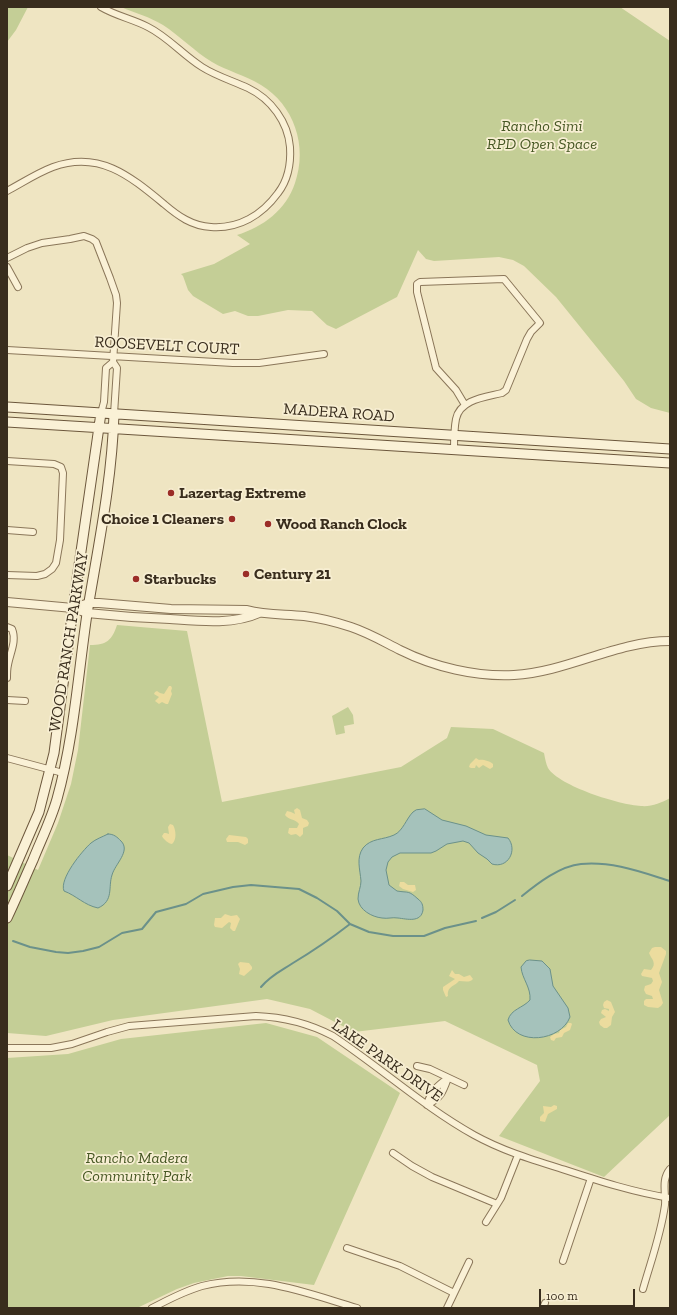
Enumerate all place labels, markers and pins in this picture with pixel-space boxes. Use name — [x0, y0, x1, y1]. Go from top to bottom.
place label: Lazertag Extreme — [179, 483, 306, 503]
marker: Lazertag Extreme — [166, 488, 176, 498]
place label: Choice 1 Cleaners — [101, 509, 224, 529]
marker: Choice 1 Cleaners — [227, 514, 237, 524]
place label: Wood Ranch Clock — [276, 514, 407, 534]
marker: Wood Ranch Clock — [263, 519, 273, 529]
place label: Century 21 — [254, 564, 331, 584]
place label: Starbucks — [144, 569, 216, 589]
marker: Century 21 — [241, 569, 251, 579]
marker: Starbucks — [131, 574, 141, 584]

